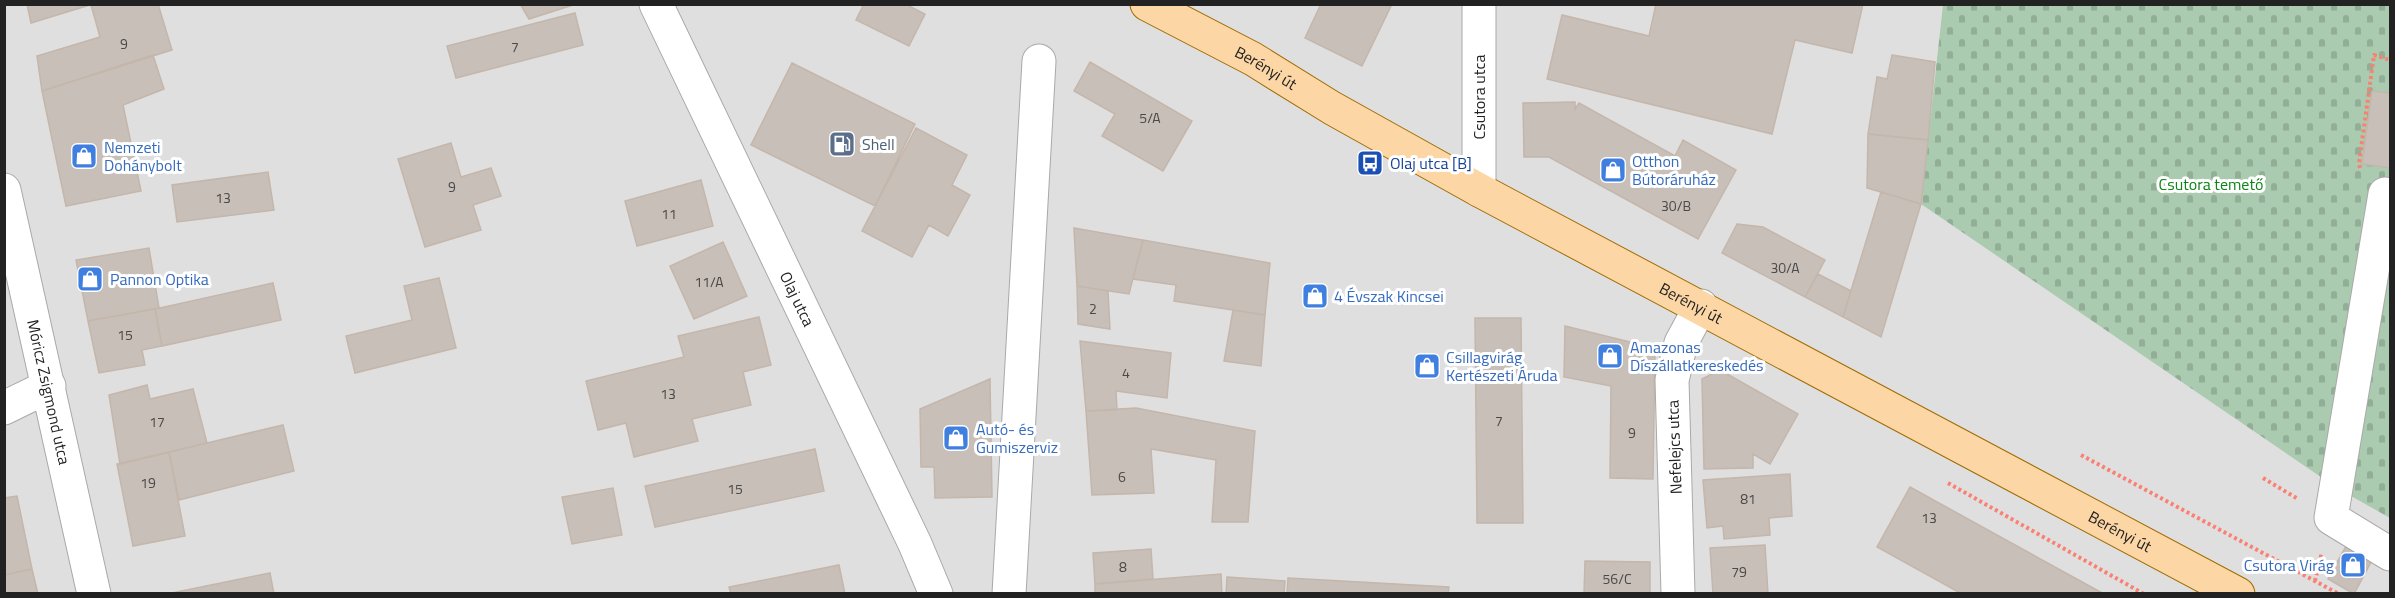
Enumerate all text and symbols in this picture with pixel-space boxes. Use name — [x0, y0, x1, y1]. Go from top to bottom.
house number: 9 — [120, 33, 128, 54]
house number: 7 — [511, 36, 519, 57]
street label: Berényi út — [1231, 40, 1302, 96]
street label: Csutora utca — [1467, 55, 1491, 139]
house number: 5/A — [1139, 107, 1161, 128]
fuel station icon: Shell — [827, 129, 857, 159]
place label: Shell — [862, 132, 895, 156]
place label: Nemzeti Dohánybolt — [104, 135, 182, 177]
shop icon: Nemzeti Dohánybolt — [69, 141, 99, 171]
bus stop icon: Olaj utca [B] — [1355, 148, 1385, 178]
place label: Otthon Bútoráruház — [1632, 149, 1716, 191]
place label: Olaj utca [B] — [1390, 151, 1472, 175]
shop icon: Otthon Bútoráruház — [1598, 155, 1628, 185]
park label: Csutora temető — [2159, 172, 2263, 196]
house number: 9 — [448, 176, 456, 197]
house number: 13 — [215, 187, 231, 208]
house number: 30/B — [1661, 195, 1691, 216]
house number: 11 — [661, 203, 677, 224]
house number: 30/A — [1770, 257, 1800, 278]
shop icon: Pannon Optika — [75, 264, 105, 294]
place label: Pannon Optika — [110, 267, 209, 291]
street label: Olaj utca — [774, 267, 821, 330]
house number: 11/A — [694, 271, 724, 292]
street label: Berényi út — [1655, 276, 1727, 330]
shop icon: 4 Évszak Kincsei — [1300, 281, 1330, 311]
place label: 4 Évszak Kincsei — [1334, 284, 1444, 308]
house number: 2 — [1089, 298, 1097, 319]
street label: Móricz Zsigmond utca — [21, 317, 77, 467]
house number: 15 — [117, 324, 133, 345]
place label: Amazonas Díszállatkereskedés — [1630, 335, 1764, 377]
shop icon: Amazonas Díszállatkereskedés — [1595, 341, 1625, 371]
place label: Csillagvirág Kertészeti Áruda — [1446, 345, 1558, 387]
shop icon: Csillagvirág Kertészeti Áruda — [1412, 351, 1442, 381]
house number: 4 — [1122, 362, 1130, 383]
house number: 13 — [660, 383, 676, 404]
street label: Nefelejcs utca — [1660, 399, 1688, 495]
house number: 7 — [1495, 410, 1503, 431]
house number: 17 — [149, 411, 165, 432]
place label: Autó- és Gumiszerviz — [976, 417, 1058, 459]
house number: 9 — [1628, 422, 1636, 443]
shop icon: Autó- és Gumiszerviz — [941, 423, 971, 453]
house number: 6 — [1118, 466, 1126, 487]
house number: 19 — [140, 472, 156, 493]
house number: 15 — [727, 478, 743, 499]
house number: 81 — [1740, 488, 1756, 509]
street label: Berényi út — [2084, 504, 2156, 558]
house number: 13 — [1921, 507, 1937, 528]
shop icon: Csutora Virág — [2338, 550, 2368, 580]
place label: Csutora Virág — [2244, 553, 2334, 577]
house number: 8 — [1119, 556, 1127, 577]
house number: 79 — [1731, 561, 1747, 582]
house number: 56/C — [1603, 568, 1632, 589]

